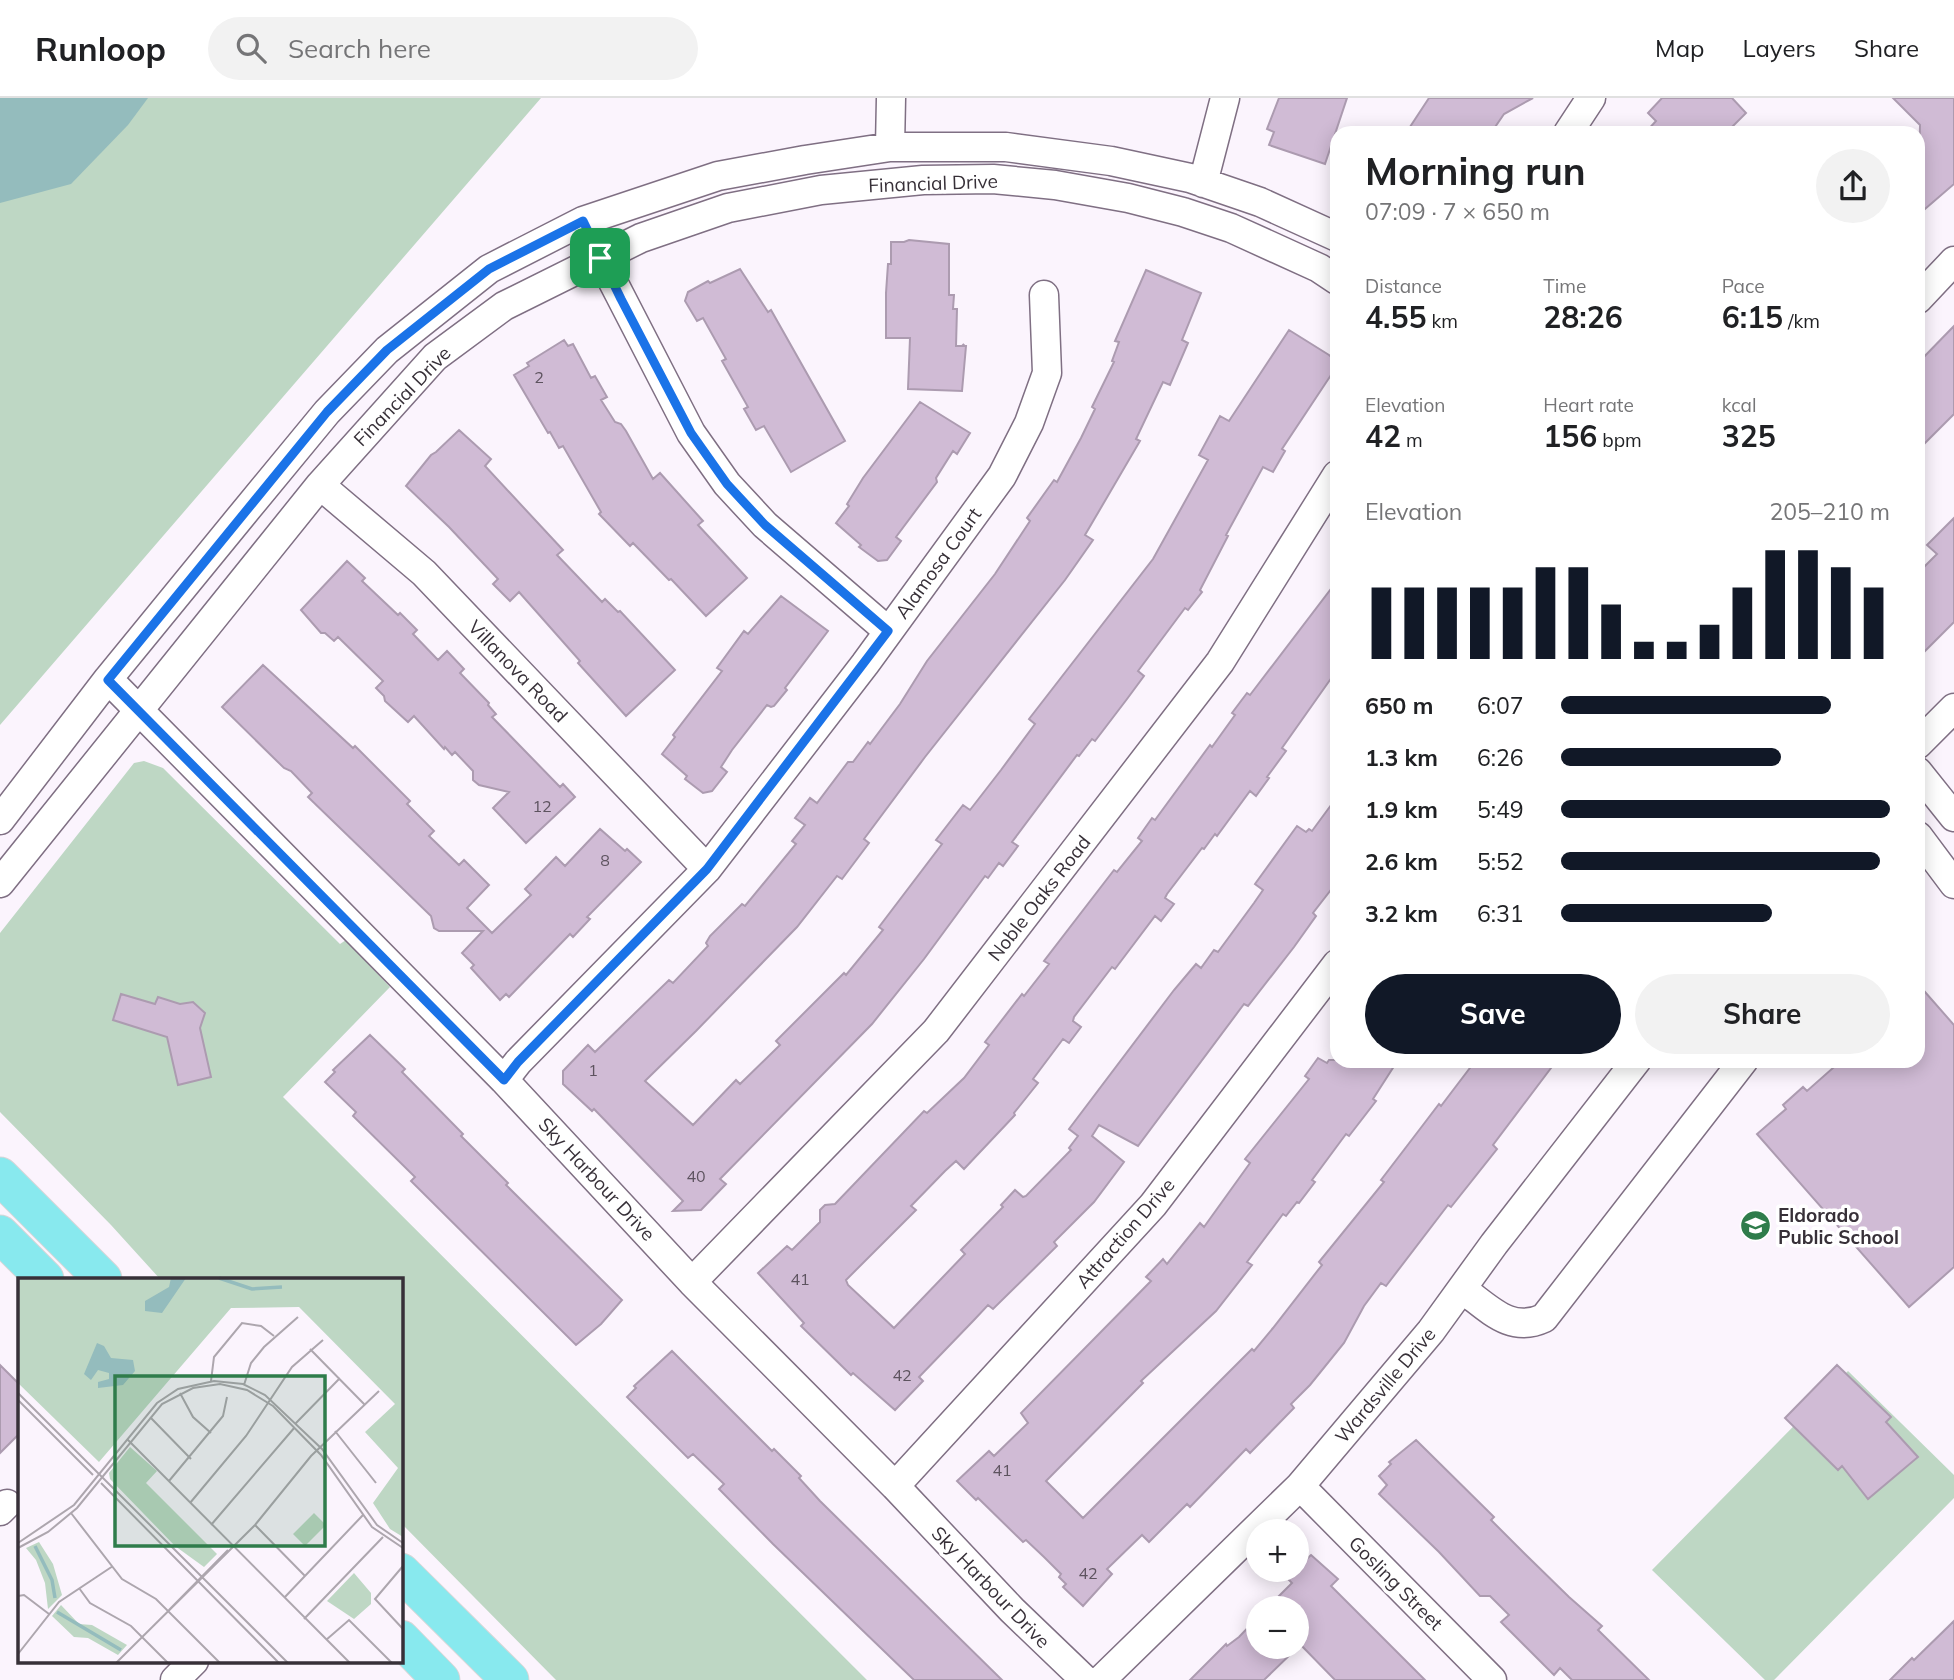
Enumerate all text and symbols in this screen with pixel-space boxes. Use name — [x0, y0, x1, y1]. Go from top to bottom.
search box — [208, 17, 698, 80]
text: Runloop — [35, 28, 166, 69]
icon: search — [232, 29, 270, 67]
text: Search here — [288, 32, 431, 65]
text: Map — [1655, 33, 1704, 63]
text: Layers — [1742, 33, 1816, 63]
text: Share — [1854, 33, 1919, 63]
text: Morning run — [1365, 147, 1586, 195]
button: share — [1816, 149, 1890, 223]
street label: Financial Drive — [868, 169, 998, 197]
text: 07:09 · 7 × 650 m — [1365, 197, 1550, 226]
pin — [570, 228, 630, 288]
icon: arrive — [581, 239, 619, 277]
text: Distance — [1365, 274, 1442, 298]
text: Time — [1543, 274, 1586, 298]
text: Pace — [1722, 274, 1765, 298]
text: 4.55 — [1365, 298, 1426, 336]
text: 28:26 — [1543, 298, 1623, 336]
text: 6:15 — [1722, 298, 1783, 336]
text: km — [1426, 309, 1458, 333]
text: /km — [1783, 309, 1820, 333]
street label: Financial Drive — [348, 341, 456, 451]
house number: 2 — [534, 367, 544, 387]
text: Elevation — [1365, 393, 1445, 417]
text: Heart rate — [1543, 393, 1634, 417]
text: kcal — [1722, 393, 1756, 417]
text: 42 — [1365, 417, 1401, 455]
text: 156 — [1543, 417, 1597, 455]
text: 325 — [1722, 417, 1776, 455]
text: m — [1401, 428, 1423, 452]
text: bpm — [1597, 428, 1642, 452]
text: Elevation — [1365, 497, 1462, 526]
text: 205–210 m — [1769, 497, 1890, 526]
street label: Alamosa Court — [890, 503, 987, 623]
street label: Villanova Road — [463, 615, 573, 727]
text: 650 m — [1365, 691, 1433, 720]
text: 6:07 — [1477, 691, 1524, 720]
text: 1.3 km — [1365, 743, 1438, 772]
text: 6:26 — [1477, 743, 1524, 772]
text: 1.9 km — [1365, 795, 1438, 824]
text: 5:49 — [1477, 795, 1524, 824]
house number: 12 — [532, 796, 552, 816]
street label: Noble Oaks Road — [982, 830, 1096, 966]
text: 2.6 km — [1365, 847, 1438, 876]
text: 5:52 — [1477, 847, 1524, 876]
house number: 8 — [600, 850, 610, 870]
text: 3.2 km — [1365, 899, 1438, 928]
text: 6:31 — [1477, 899, 1524, 928]
button: Save — [1365, 974, 1621, 1054]
button: Share — [1635, 974, 1890, 1054]
house number: 1 — [588, 1060, 598, 1080]
street label: Sky Harbour Drive — [534, 1112, 660, 1246]
house number: 40 — [686, 1166, 706, 1186]
street label: Attraction Drive — [1071, 1173, 1179, 1293]
place label: Eldorado Public School — [1778, 1203, 1899, 1249]
school or university icon: Eldorado Public School — [1738, 1209, 1772, 1243]
house number: 41 — [790, 1269, 810, 1289]
inset map — [18, 1278, 402, 1662]
street label: Wardsville Drive — [1330, 1322, 1440, 1448]
house number: 42 — [892, 1365, 912, 1385]
house number: 41 — [992, 1460, 1012, 1480]
map controls — [1246, 1519, 1309, 1659]
button: + — [1246, 1519, 1309, 1582]
street label: Sky Harbour Drive — [927, 1521, 1055, 1653]
street label: Gosling Street — [1344, 1531, 1448, 1635]
house number: 42 — [1078, 1563, 1098, 1583]
button: − — [1246, 1596, 1309, 1659]

